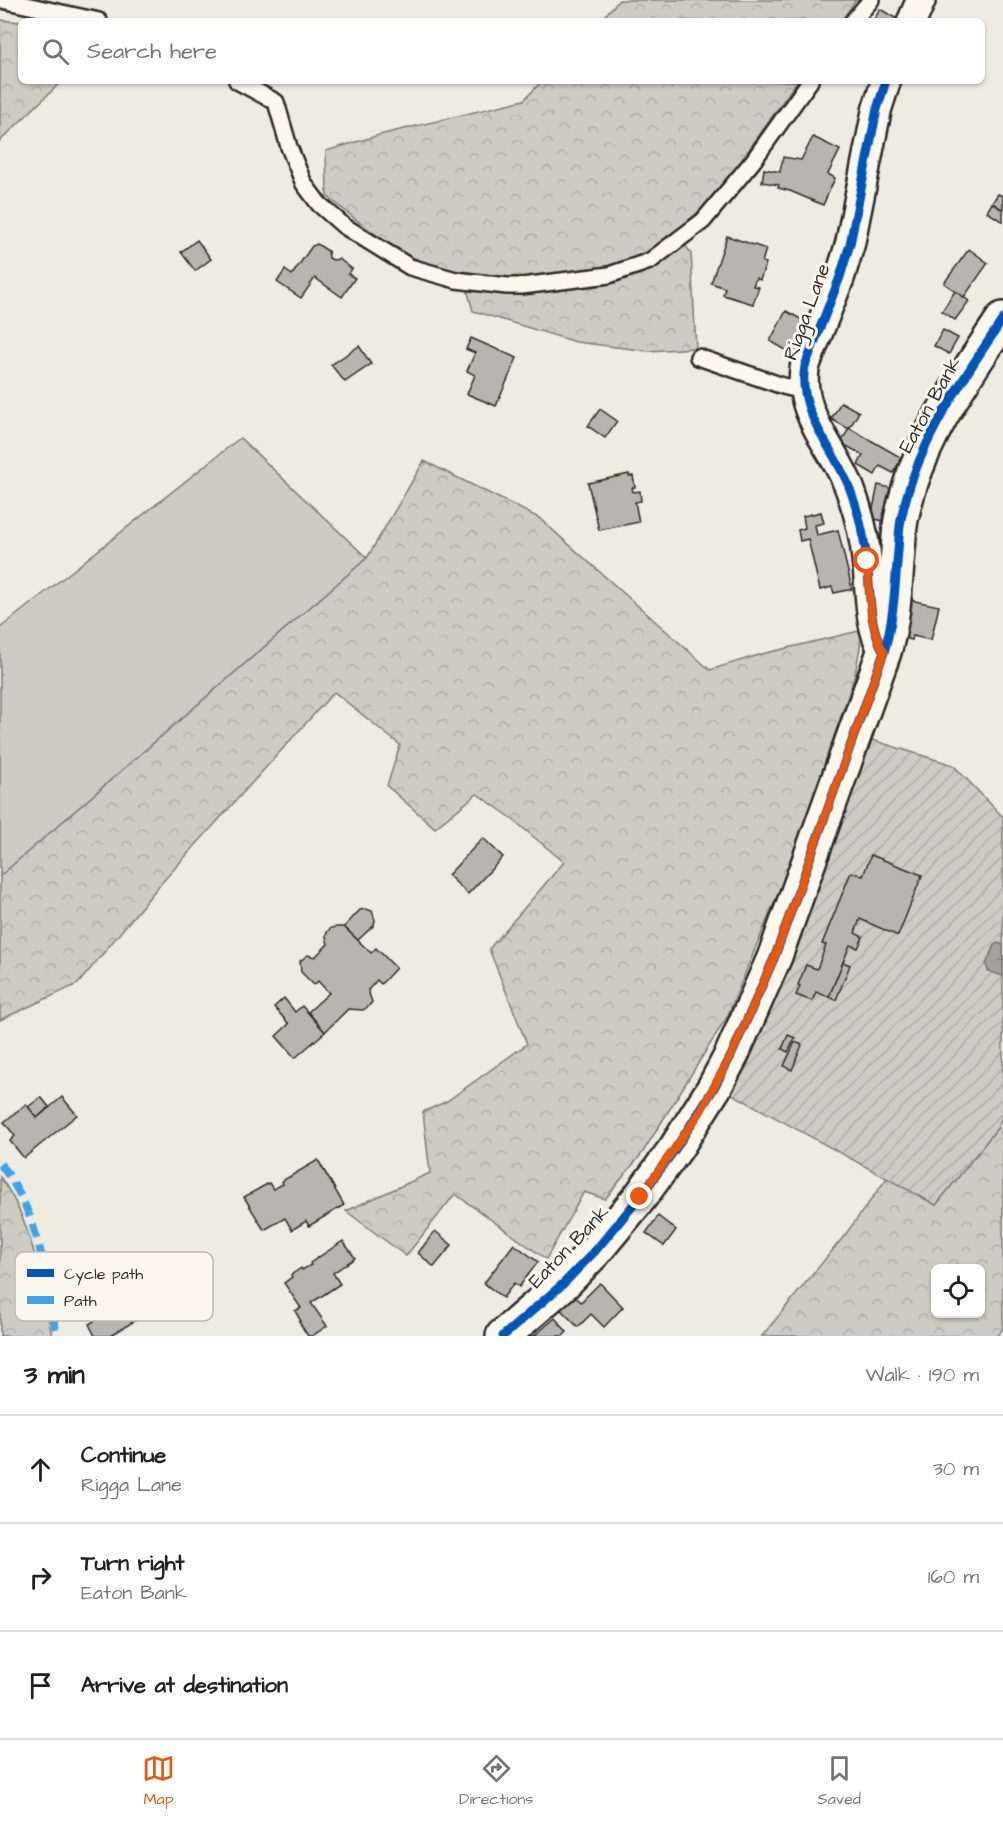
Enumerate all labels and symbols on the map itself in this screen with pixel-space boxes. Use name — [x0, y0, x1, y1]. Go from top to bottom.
street label: Rigga Lane — [777, 260, 838, 365]
street label: Eaton Bank — [892, 352, 968, 458]
route start — [853, 547, 879, 573]
route end — [626, 1183, 652, 1209]
street label: Eaton Bank — [522, 1199, 616, 1295]
legend — [15, 1252, 213, 1321]
text: Cycle path — [64, 1263, 143, 1286]
text: Path — [64, 1290, 97, 1312]

